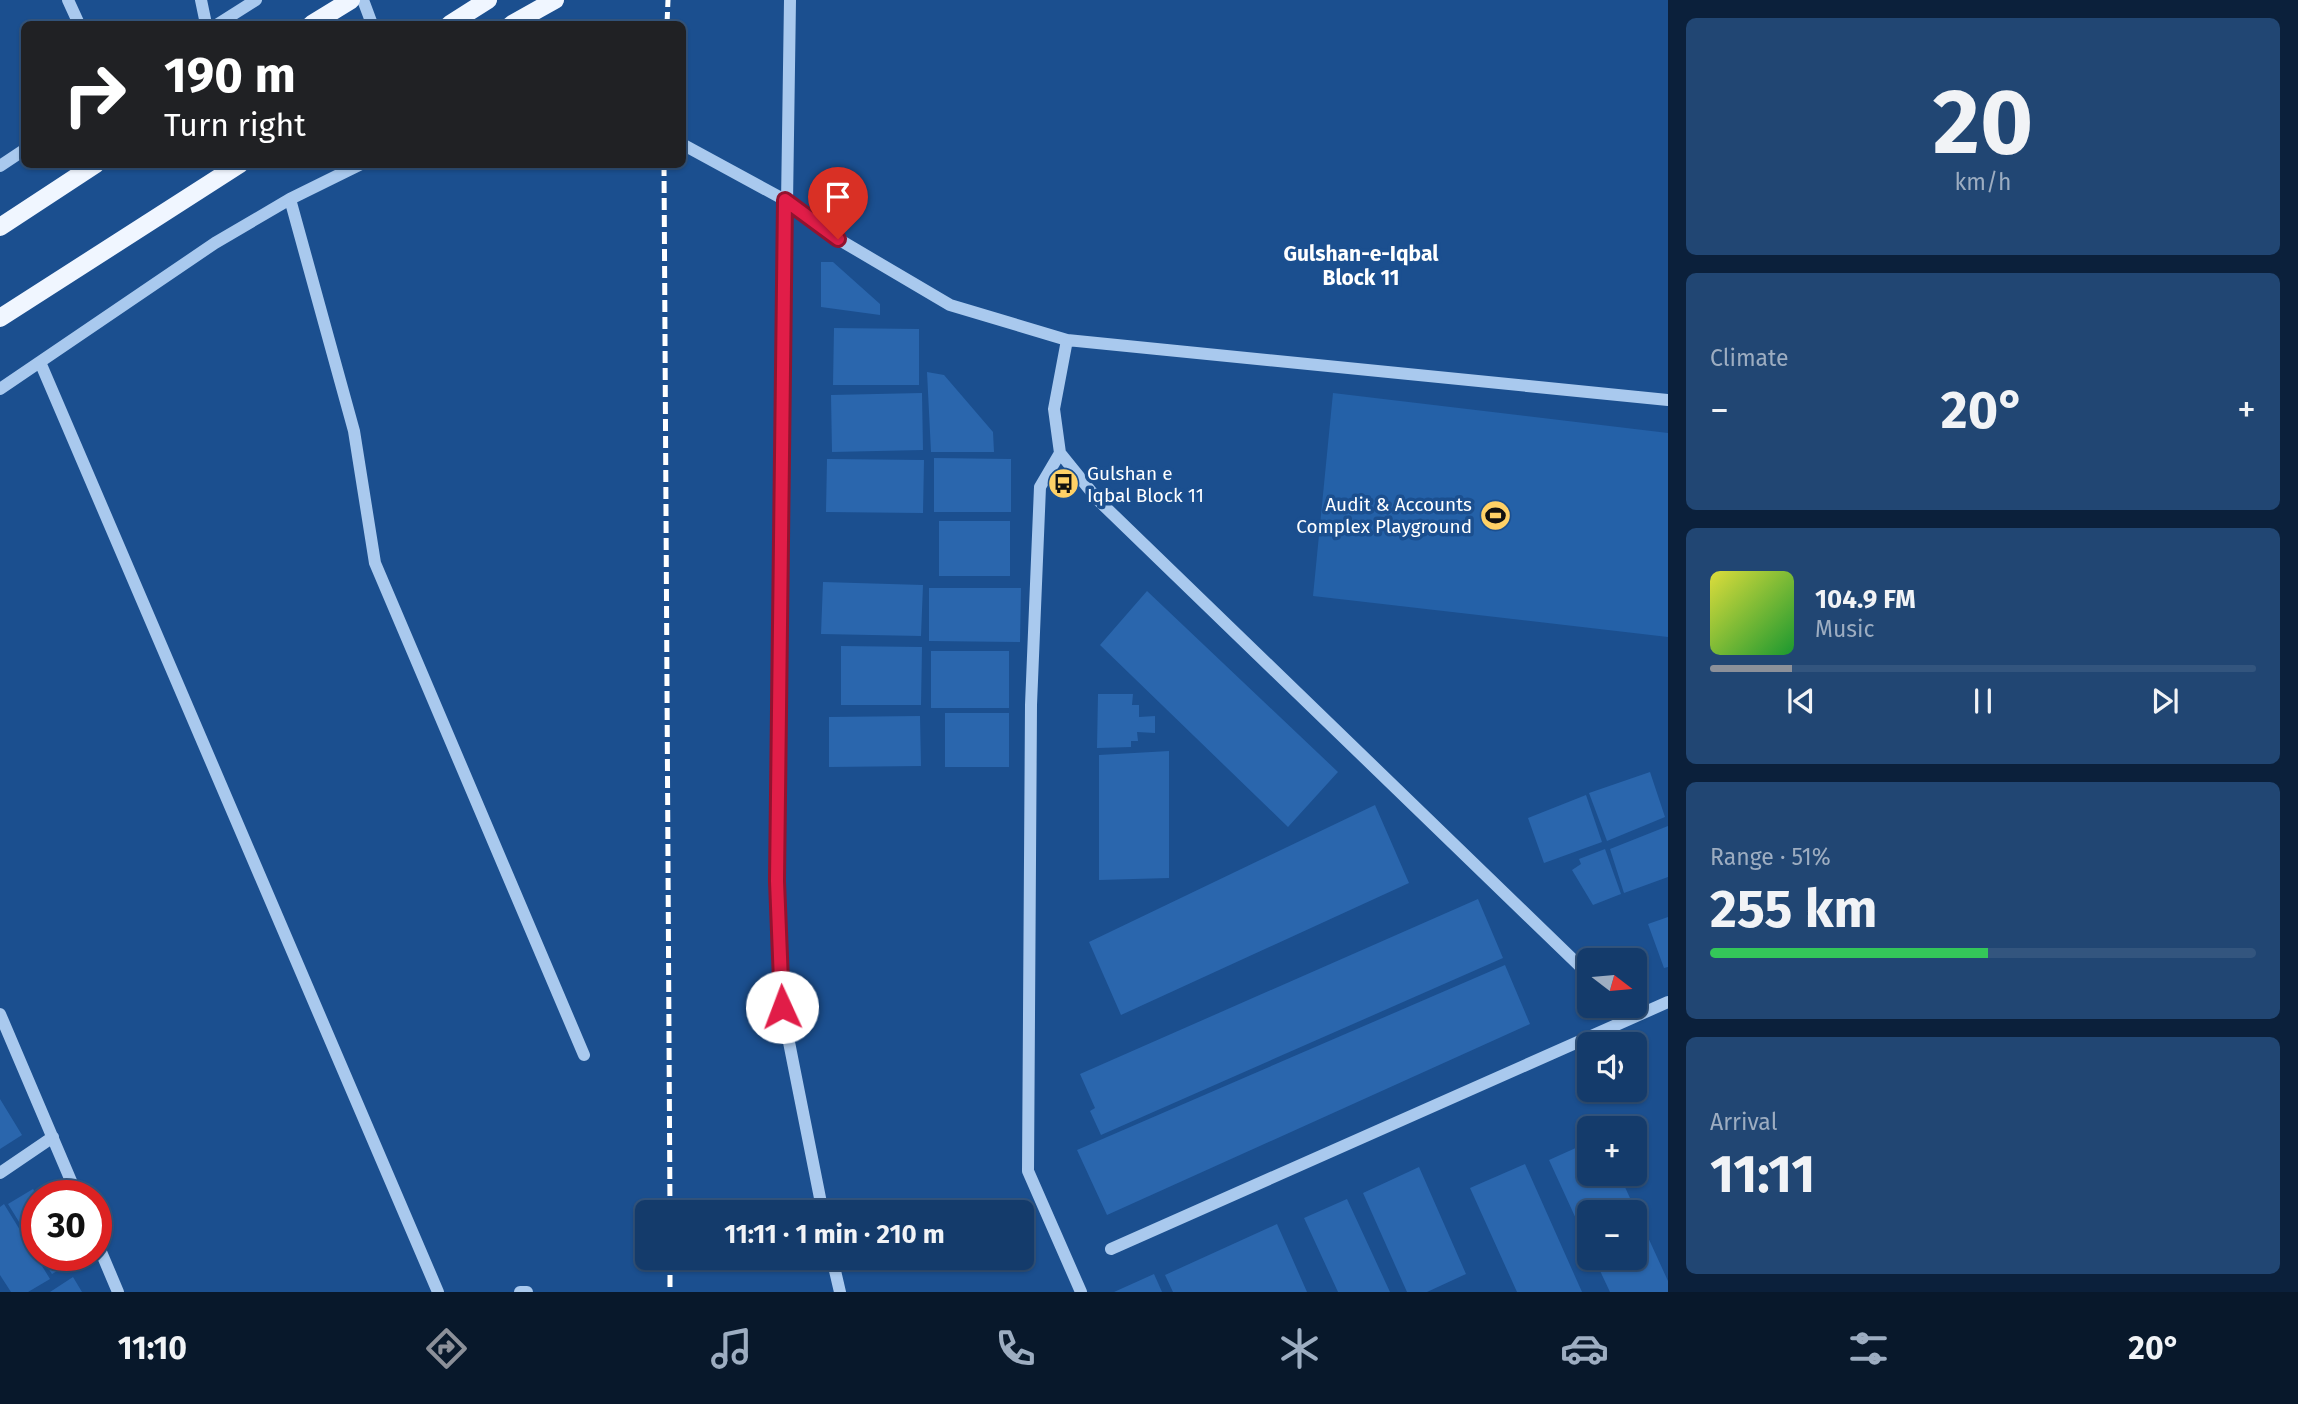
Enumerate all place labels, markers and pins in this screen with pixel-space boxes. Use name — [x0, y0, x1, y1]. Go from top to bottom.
pin — [808, 167, 868, 239]
place label: Gulshan e Iqbal Block 11 — [1087, 462, 1204, 507]
bus stop icon: Gulshan e Iqbal Block 11 — [1047, 467, 1081, 501]
place label: Audit & Accounts Complex Playground — [1296, 493, 1472, 538]
sports icon: Audit & Accounts Complex Playground — [1478, 498, 1512, 532]

